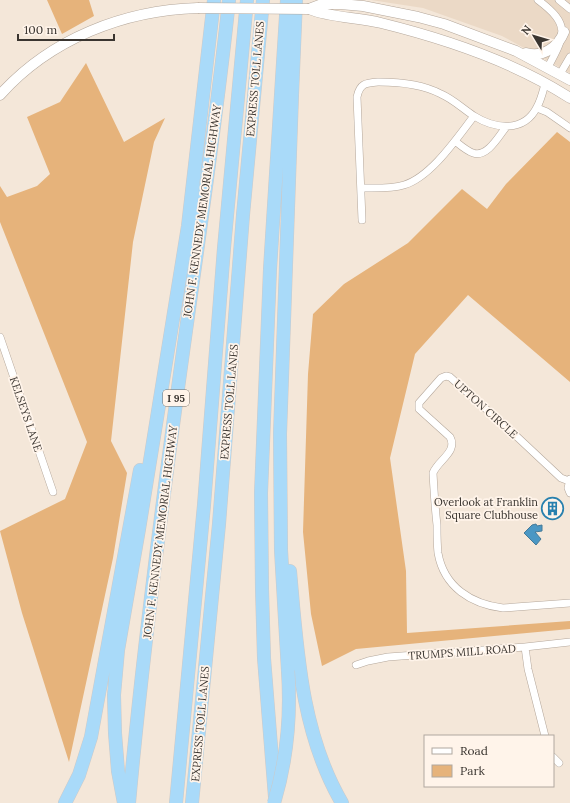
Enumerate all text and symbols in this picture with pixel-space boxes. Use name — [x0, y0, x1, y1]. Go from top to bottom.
scale bar — [18, 16, 114, 42]
north arrow — [514, 16, 554, 56]
street label: EXPRESS TOLL LANES — [243, 21, 267, 137]
text: 100 m — [24, 22, 57, 37]
text: N — [518, 22, 535, 38]
street label: JOHN F. KENNEDY MEMORIAL HIGHWAY — [180, 103, 224, 319]
street label: EXPRESS TOLL LANES — [217, 344, 241, 460]
street label: KELSEYS LANE — [7, 375, 45, 454]
street label: UPTON CIRCLE — [451, 377, 521, 441]
road number: I 95 — [163, 390, 189, 406]
street label: JOHN F. KENNEDY MEMORIAL HIGHWAY — [140, 424, 180, 640]
place label: Overlook at Franklin Square Clubhouse — [434, 495, 538, 522]
building icon: Overlook at Franklin Square Clubhouse — [540, 495, 566, 521]
street label: TRUMPS MILL ROAD — [408, 641, 516, 663]
street label: EXPRESS TOLL LANES — [188, 666, 212, 782]
legend — [424, 735, 554, 787]
text: Road — [460, 743, 488, 758]
text: Park — [460, 763, 486, 778]

